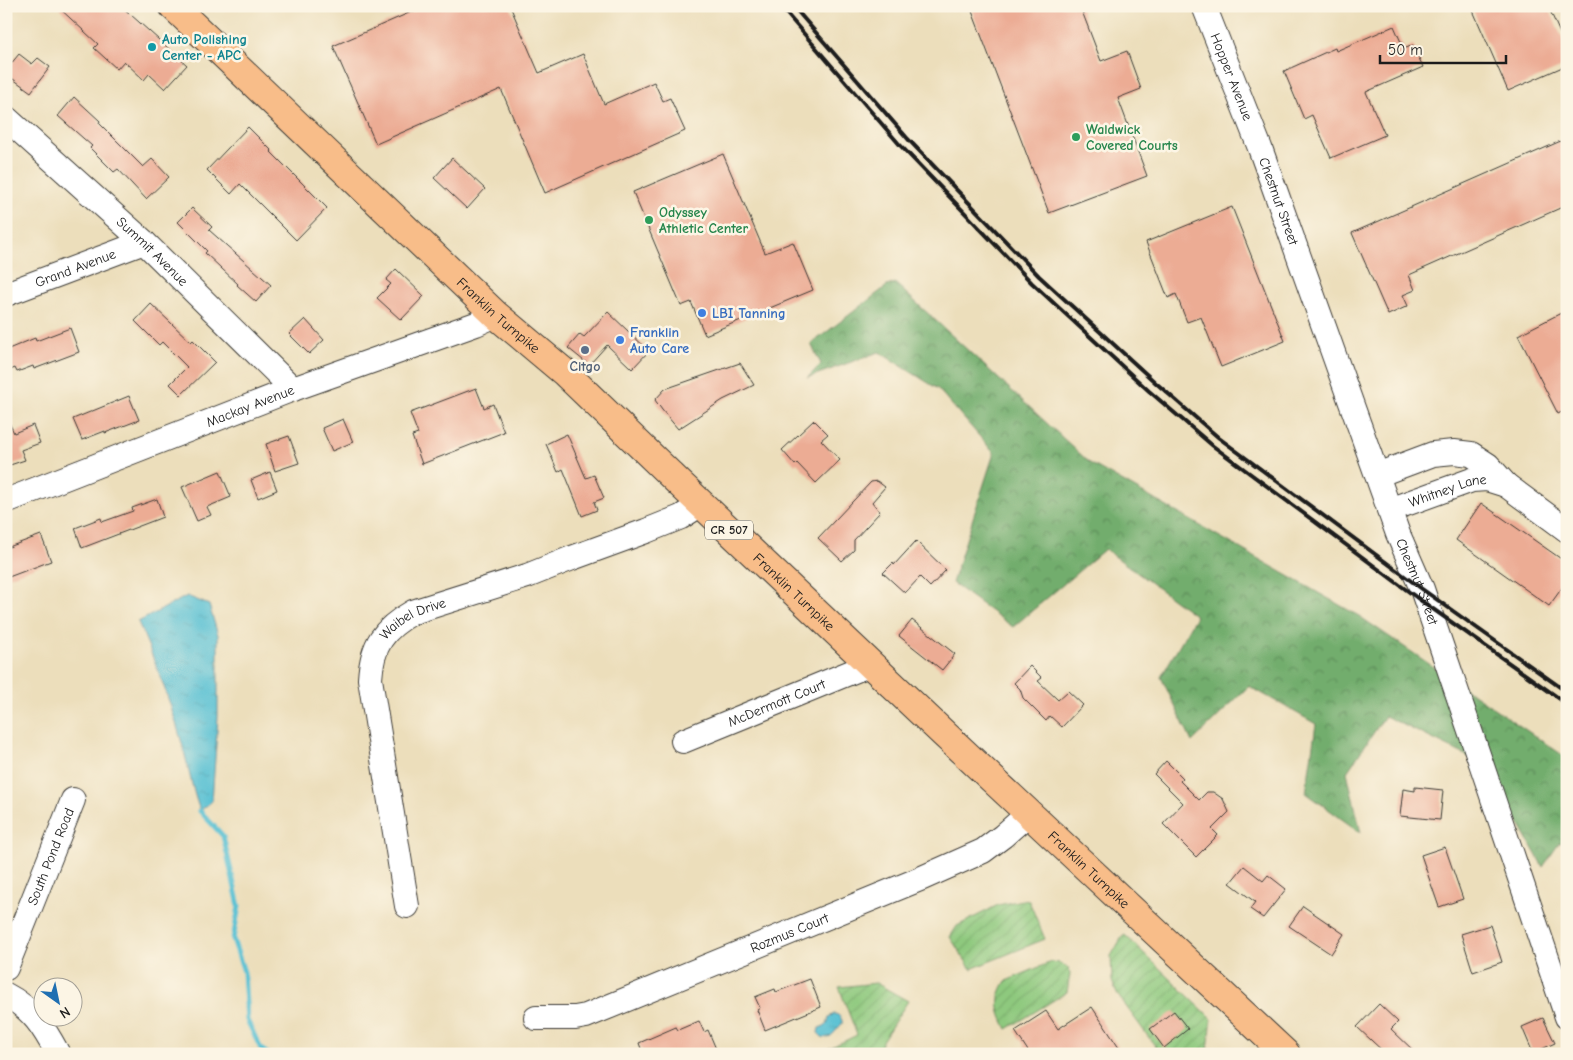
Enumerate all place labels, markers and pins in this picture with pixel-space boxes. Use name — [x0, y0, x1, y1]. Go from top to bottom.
place label: Auto Polishing Center - APC — [162, 31, 247, 64]
marker: Auto Polishing Center - APC — [146, 41, 158, 53]
place label: Waldwick Covered Courts — [1086, 121, 1178, 154]
marker: Waldwick Covered Courts — [1070, 131, 1082, 143]
place label: Odyssey Athletic Center — [659, 204, 748, 237]
marker: Odyssey Athletic Center — [643, 214, 655, 226]
place label: LBI Tanning — [712, 305, 786, 322]
marker: LBI Tanning — [696, 307, 708, 319]
place label: Franklin Auto Care — [630, 324, 689, 357]
marker: Franklin Auto Care — [614, 334, 626, 346]
marker: Citgo — [579, 344, 591, 356]
place label: Citgo — [570, 358, 600, 375]

